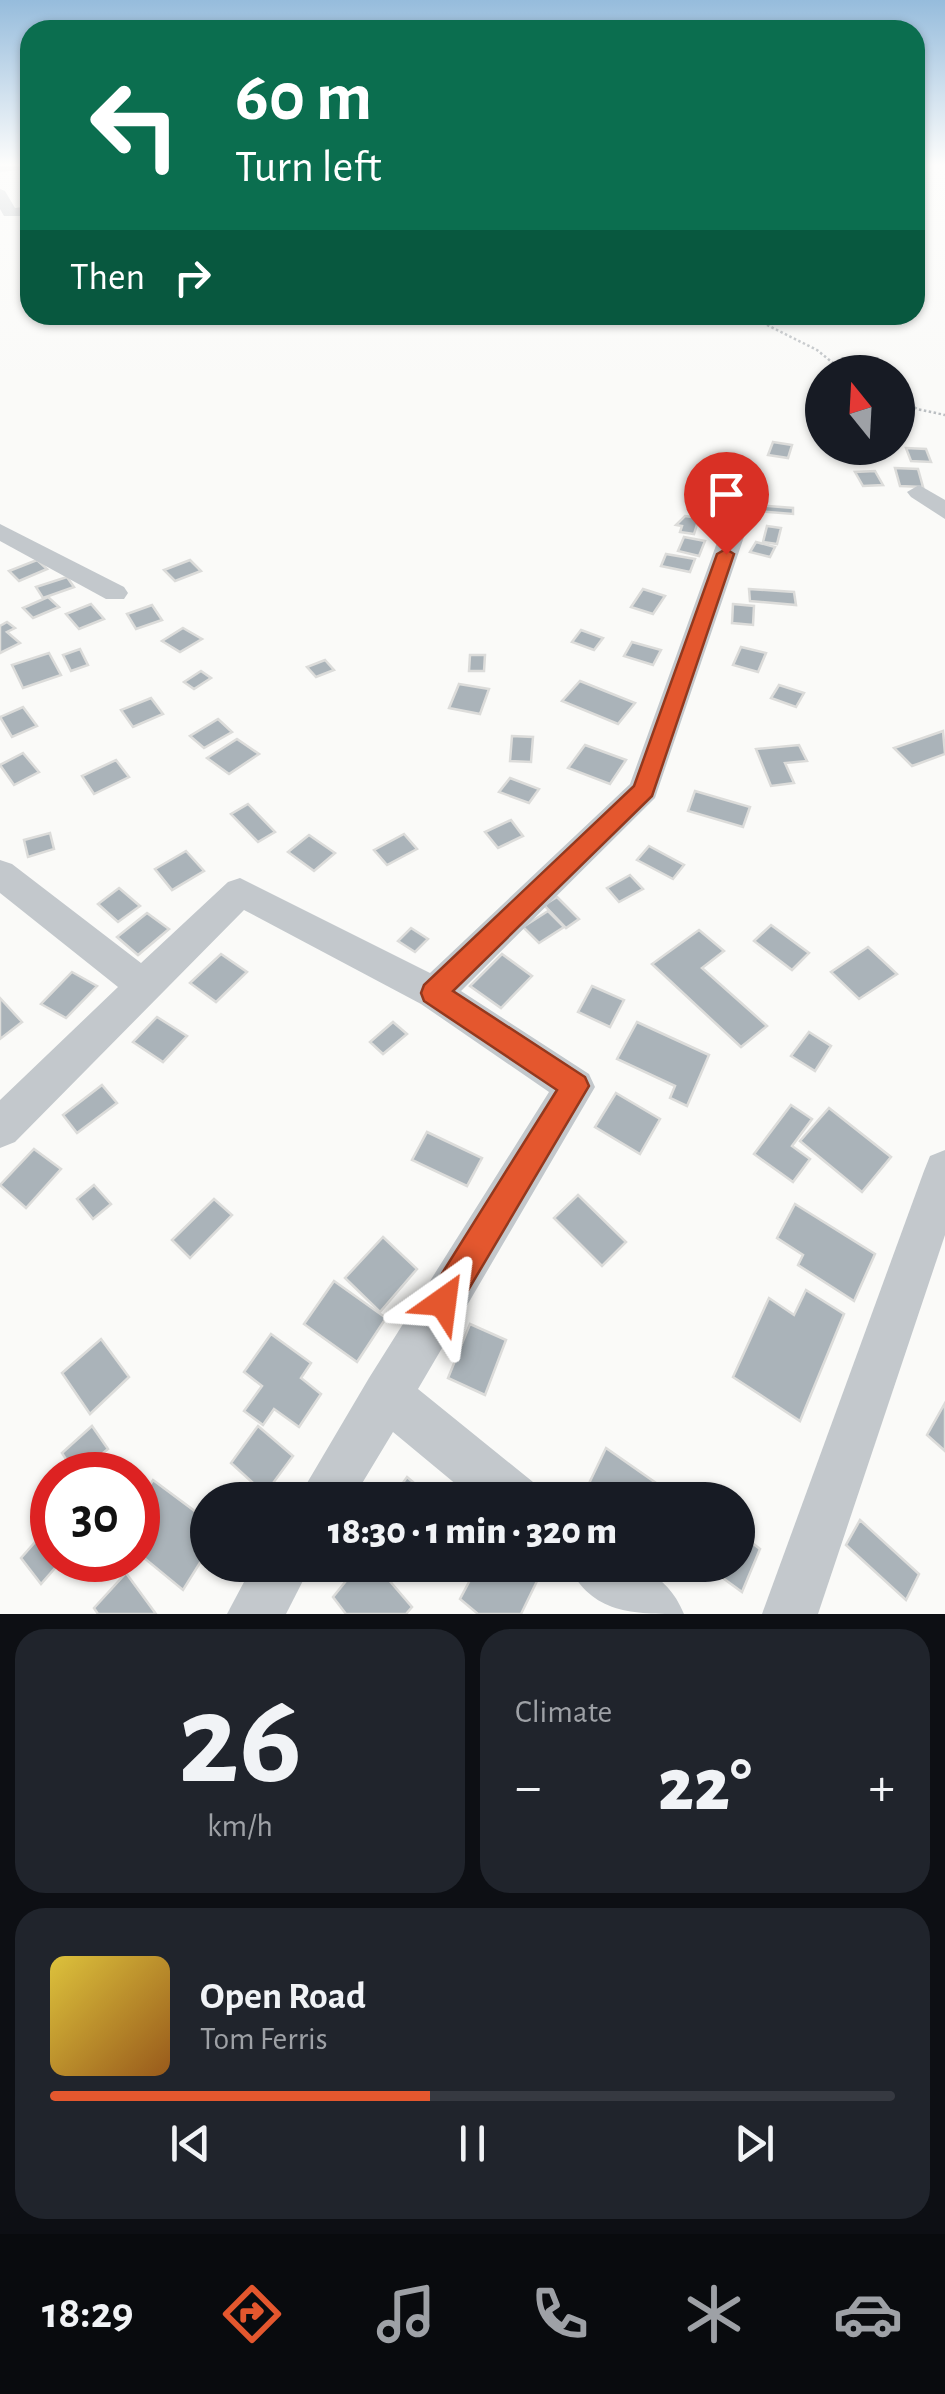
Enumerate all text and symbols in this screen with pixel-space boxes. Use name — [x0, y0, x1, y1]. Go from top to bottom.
icon: left — [70, 60, 200, 190]
text: 60 m — [235, 63, 372, 133]
text: Turn left — [235, 145, 382, 190]
icon: right — [165, 250, 220, 305]
text: Then — [70, 259, 145, 297]
north arrow — [805, 355, 915, 465]
map controls — [805, 355, 915, 465]
pin — [684, 452, 769, 555]
icon: arrive — [699, 467, 754, 522]
position arrow — [391, 1250, 495, 1354]
speed limit sign: 30 — [30, 1452, 160, 1582]
text: 18:30 · 1 min · 320 m — [328, 1513, 617, 1551]
text: 26 — [178, 1677, 302, 1807]
text: Climate — [515, 1696, 612, 1728]
text: 22° — [658, 1749, 752, 1824]
text: − — [515, 1760, 541, 1815]
text: + — [869, 1760, 895, 1815]
text: km/h — [207, 1810, 273, 1842]
text: Open Road — [200, 1978, 366, 2016]
text: Tom Ferris — [200, 2023, 328, 2055]
icon: previous — [163, 2116, 218, 2171]
icon: pause — [445, 2116, 500, 2171]
icon: next — [727, 2116, 782, 2171]
icon: directions — [217, 2279, 287, 2349]
icon: music — [371, 2279, 441, 2349]
icon: phone — [525, 2279, 595, 2349]
icon: climate — [679, 2279, 749, 2349]
icon: car — [833, 2279, 903, 2349]
text: 18:29 — [42, 2291, 134, 2336]

